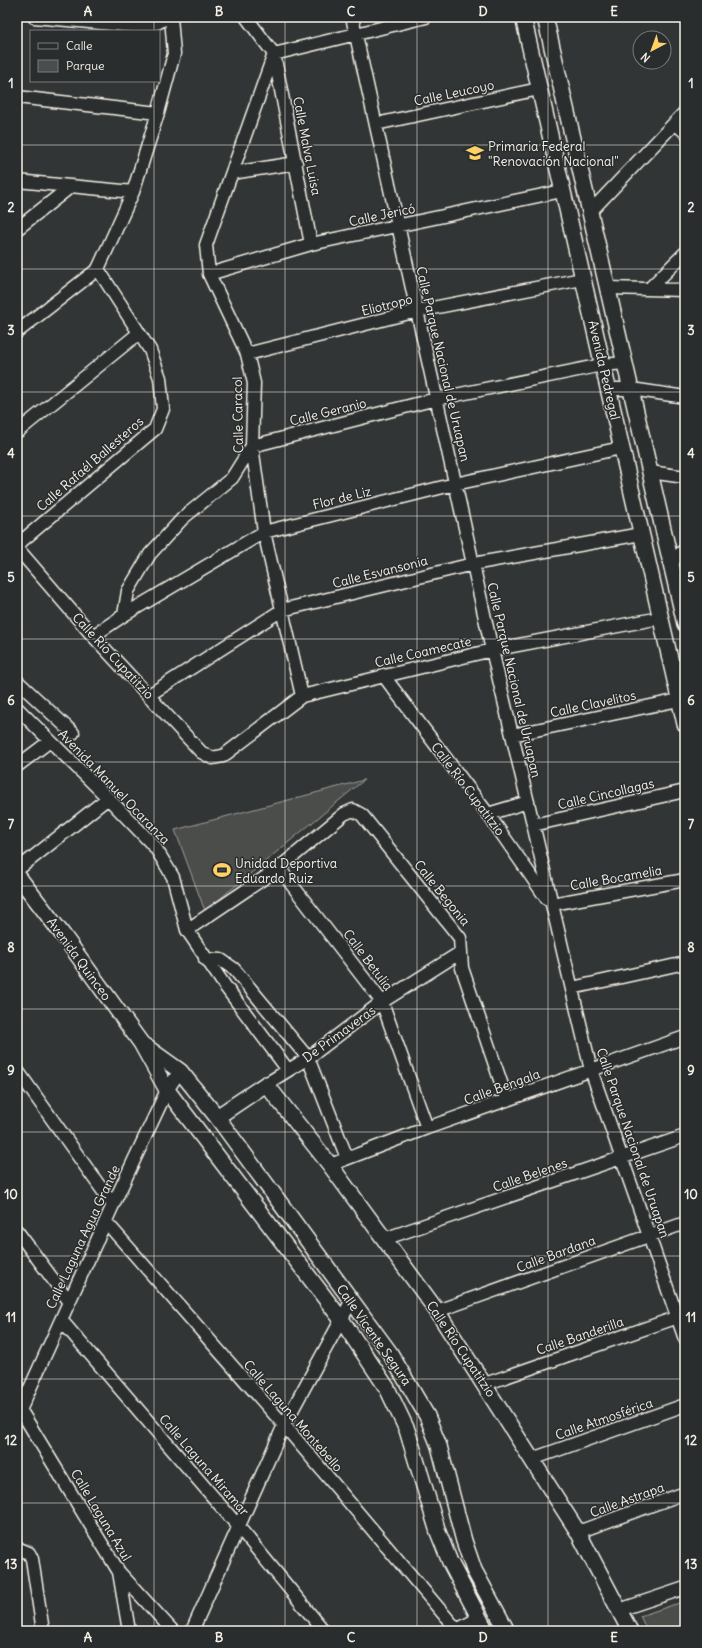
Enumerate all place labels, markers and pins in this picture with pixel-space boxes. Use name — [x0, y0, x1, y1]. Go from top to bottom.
place label: Primaria Federal "Renovación Nacional" — [488, 138, 619, 170]
school or university icon: Primaria Federal "Renovación Nacional" — [465, 143, 485, 163]
place label: Unidad Deportiva Eduardo Ruiz — [235, 855, 337, 887]
sports icon: Unidad Deportiva Eduardo Ruiz — [212, 860, 232, 880]

